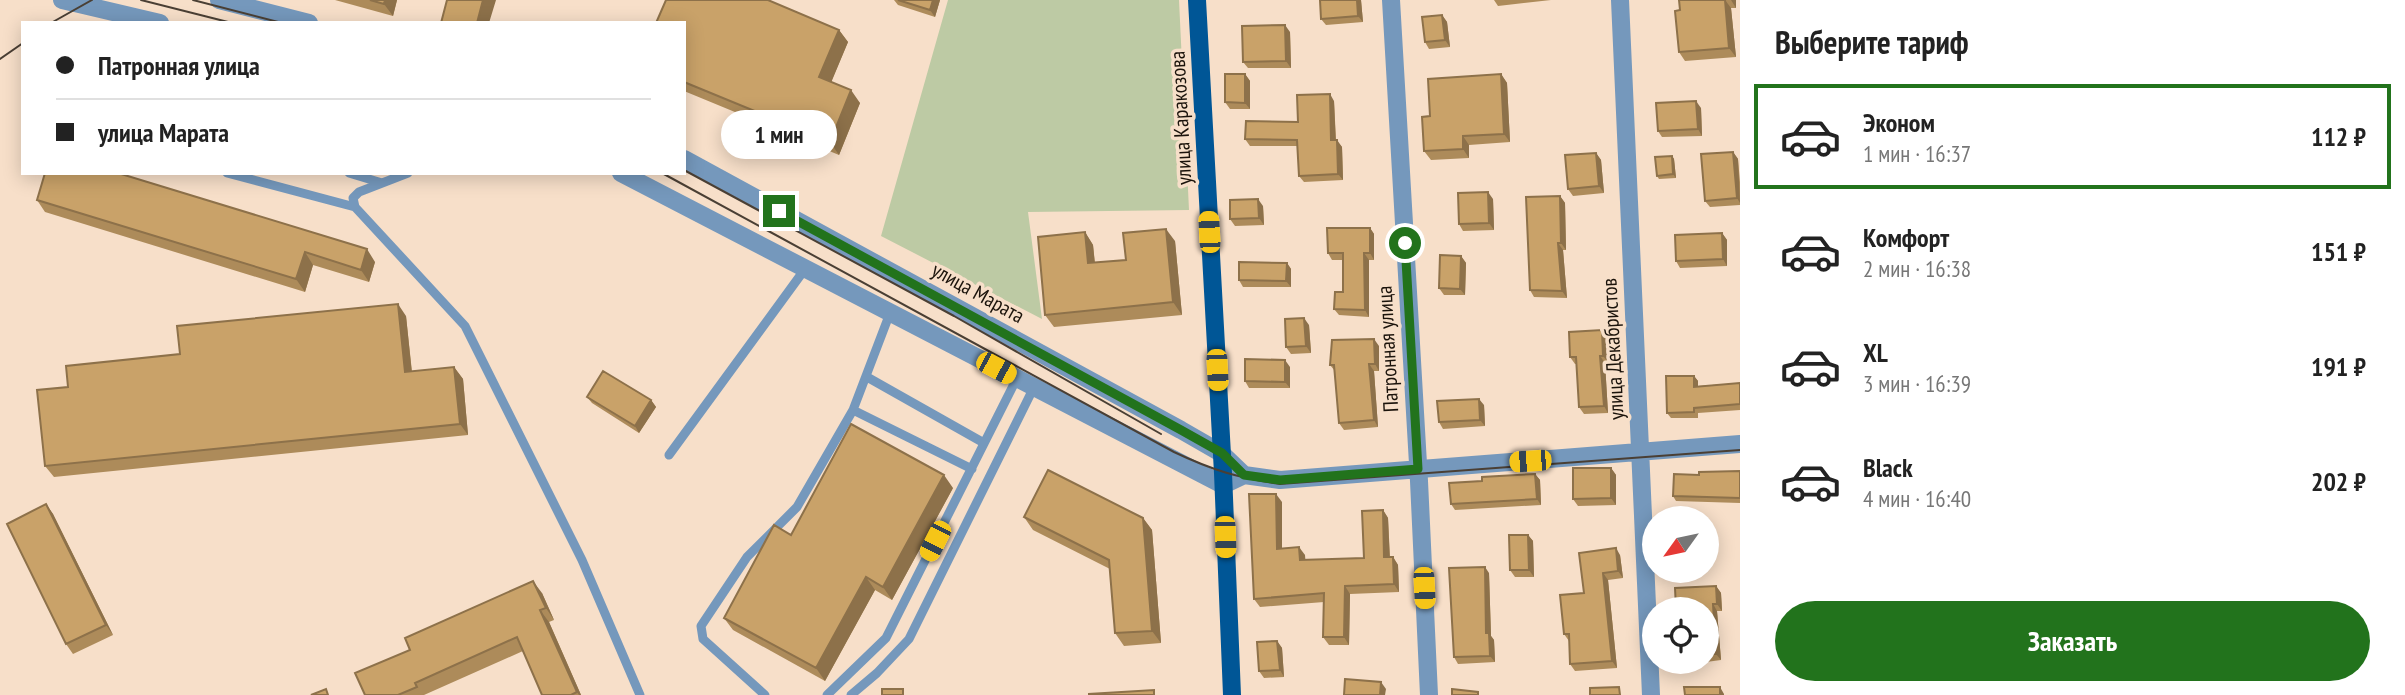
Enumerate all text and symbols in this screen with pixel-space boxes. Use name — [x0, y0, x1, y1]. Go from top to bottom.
text: Выберите тариф — [1775, 21, 1969, 63]
text: Патронная улица — [98, 49, 260, 82]
street label: улица Каракозова — [1164, 50, 1197, 186]
icon: car — [1779, 105, 1842, 168]
text: Эконом — [1863, 106, 1935, 139]
callout: 1 мин — [721, 110, 837, 158]
text: улица Марата — [98, 116, 229, 149]
text: 1 мин — [754, 120, 804, 149]
text: 112 ₽ — [2311, 120, 2366, 153]
text: 1 мин · 16:37 — [1863, 139, 1971, 168]
route end — [763, 195, 795, 227]
car — [1198, 210, 1221, 254]
icon: car — [1779, 220, 1842, 283]
text: Комфорт — [1863, 221, 1949, 254]
route start — [1389, 227, 1421, 259]
text: 151 ₽ — [2311, 235, 2366, 268]
text: 2 мин · 16:38 — [1863, 254, 1971, 283]
street label: улица Марата — [927, 256, 1029, 329]
street label: улица Декабристов — [1595, 277, 1630, 421]
street label: Патронная улица — [1371, 285, 1404, 413]
icon: car — [1779, 335, 1842, 398]
text: XL — [1863, 336, 1888, 369]
car — [1206, 348, 1229, 392]
car — [973, 349, 1020, 387]
text: 191 ₽ — [2311, 350, 2366, 383]
text: 3 мин · 16:39 — [1863, 369, 1971, 398]
car — [1509, 449, 1552, 473]
icon: car — [1779, 450, 1842, 513]
text: Black — [1863, 451, 1913, 484]
text: 202 ₽ — [2311, 465, 2366, 498]
text: 4 мин · 16:40 — [1863, 484, 1971, 513]
north arrow — [1642, 506, 1718, 583]
map controls — [1642, 506, 1719, 674]
car — [1214, 516, 1237, 558]
car — [917, 518, 954, 564]
car — [1413, 566, 1436, 610]
button: locate — [1642, 597, 1719, 674]
button: Заказать — [1775, 601, 2370, 681]

